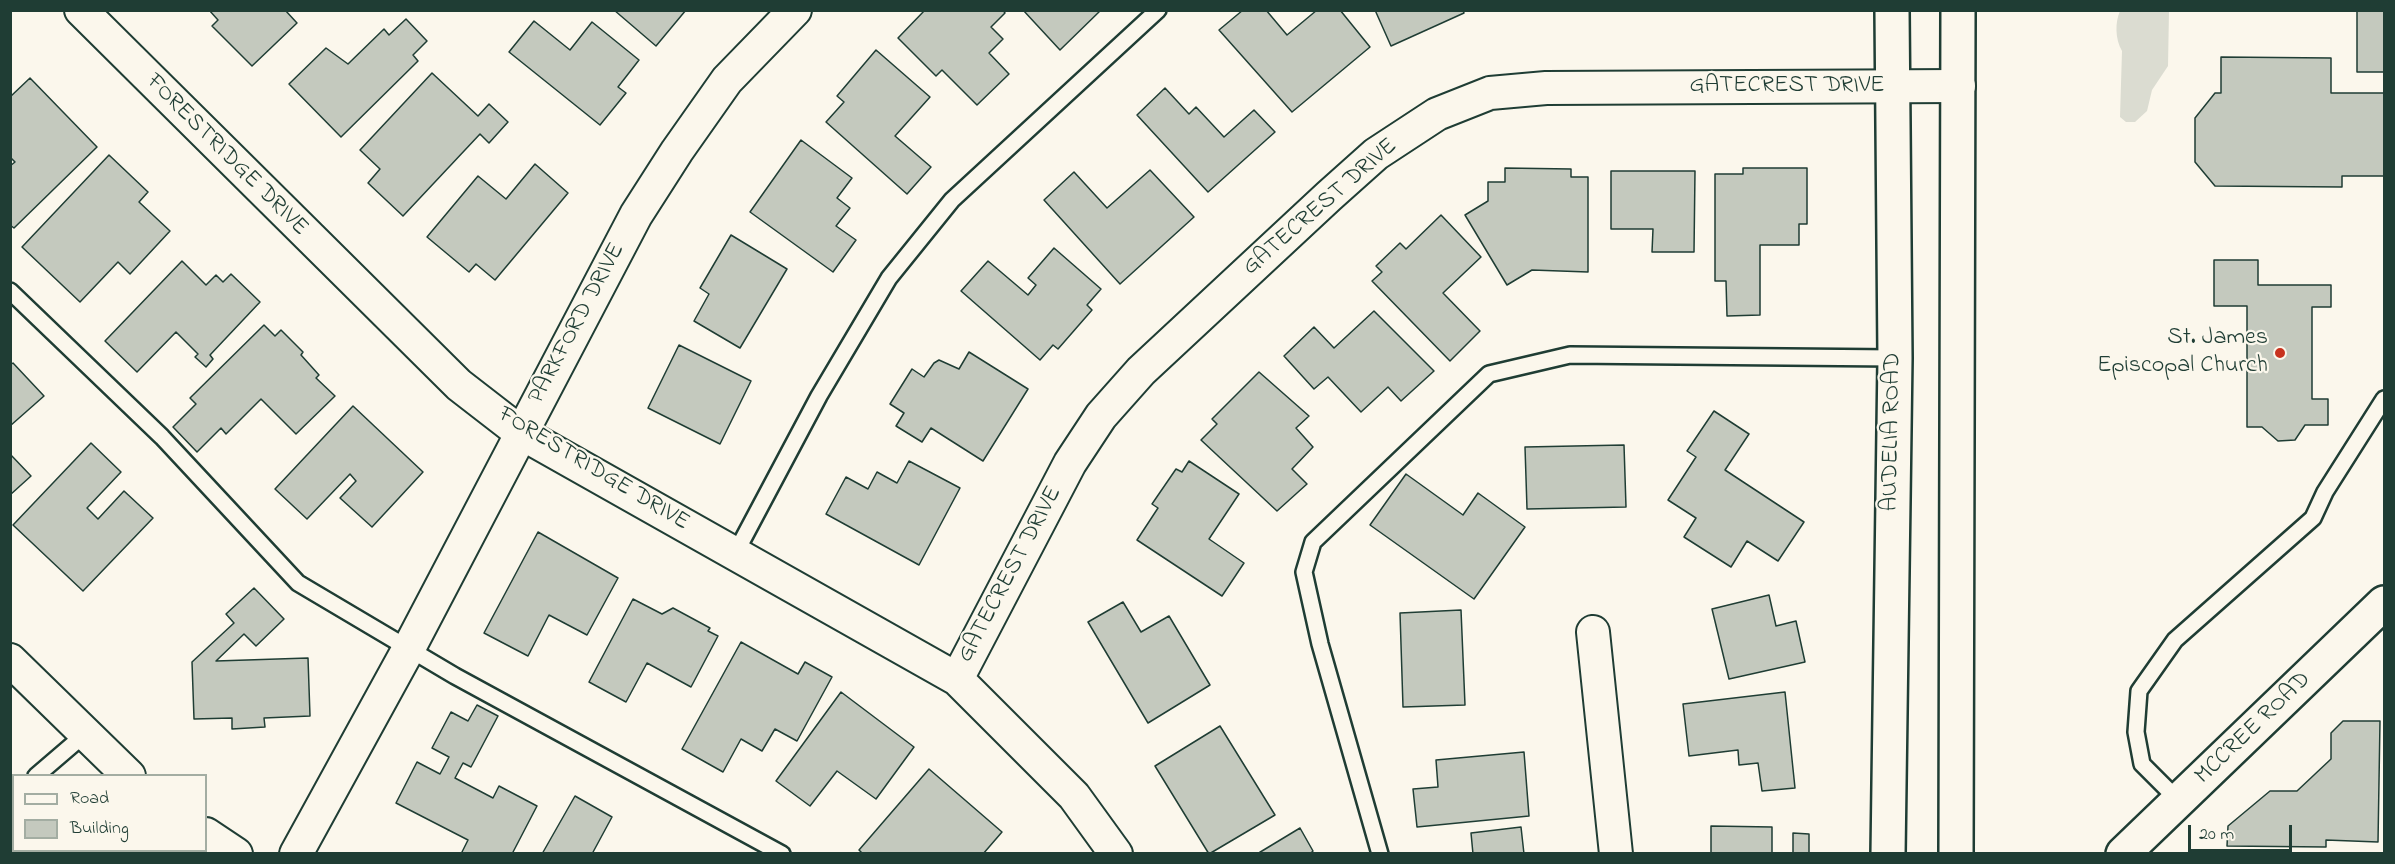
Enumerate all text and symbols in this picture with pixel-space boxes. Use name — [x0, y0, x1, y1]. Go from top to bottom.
street label: FORESTRIDGE DRIVE — [139, 69, 313, 243]
street label: GATECREST DRIVE — [1689, 73, 1885, 101]
street label: GATECREST DRIVE — [1238, 133, 1404, 283]
street label: PARKFORD DRIVE — [524, 239, 632, 409]
place label: St. James Episcopal Church — [2097, 325, 2268, 381]
marker: St. James Episcopal Church — [2273, 346, 2287, 360]
street label: AUDELIA ROAD — [1877, 352, 1909, 512]
street label: FORESTRIDGE DRIVE — [492, 402, 694, 538]
street label: GATECREST DRIVE — [952, 482, 1070, 668]
street label: MCCREE ROAD — [2190, 666, 2318, 792]
legend — [12, 774, 207, 852]
text: Road — [70, 786, 109, 812]
scale bar — [2191, 813, 2294, 851]
text: Building — [70, 816, 129, 842]
text: 20 m — [2199, 822, 2234, 848]

